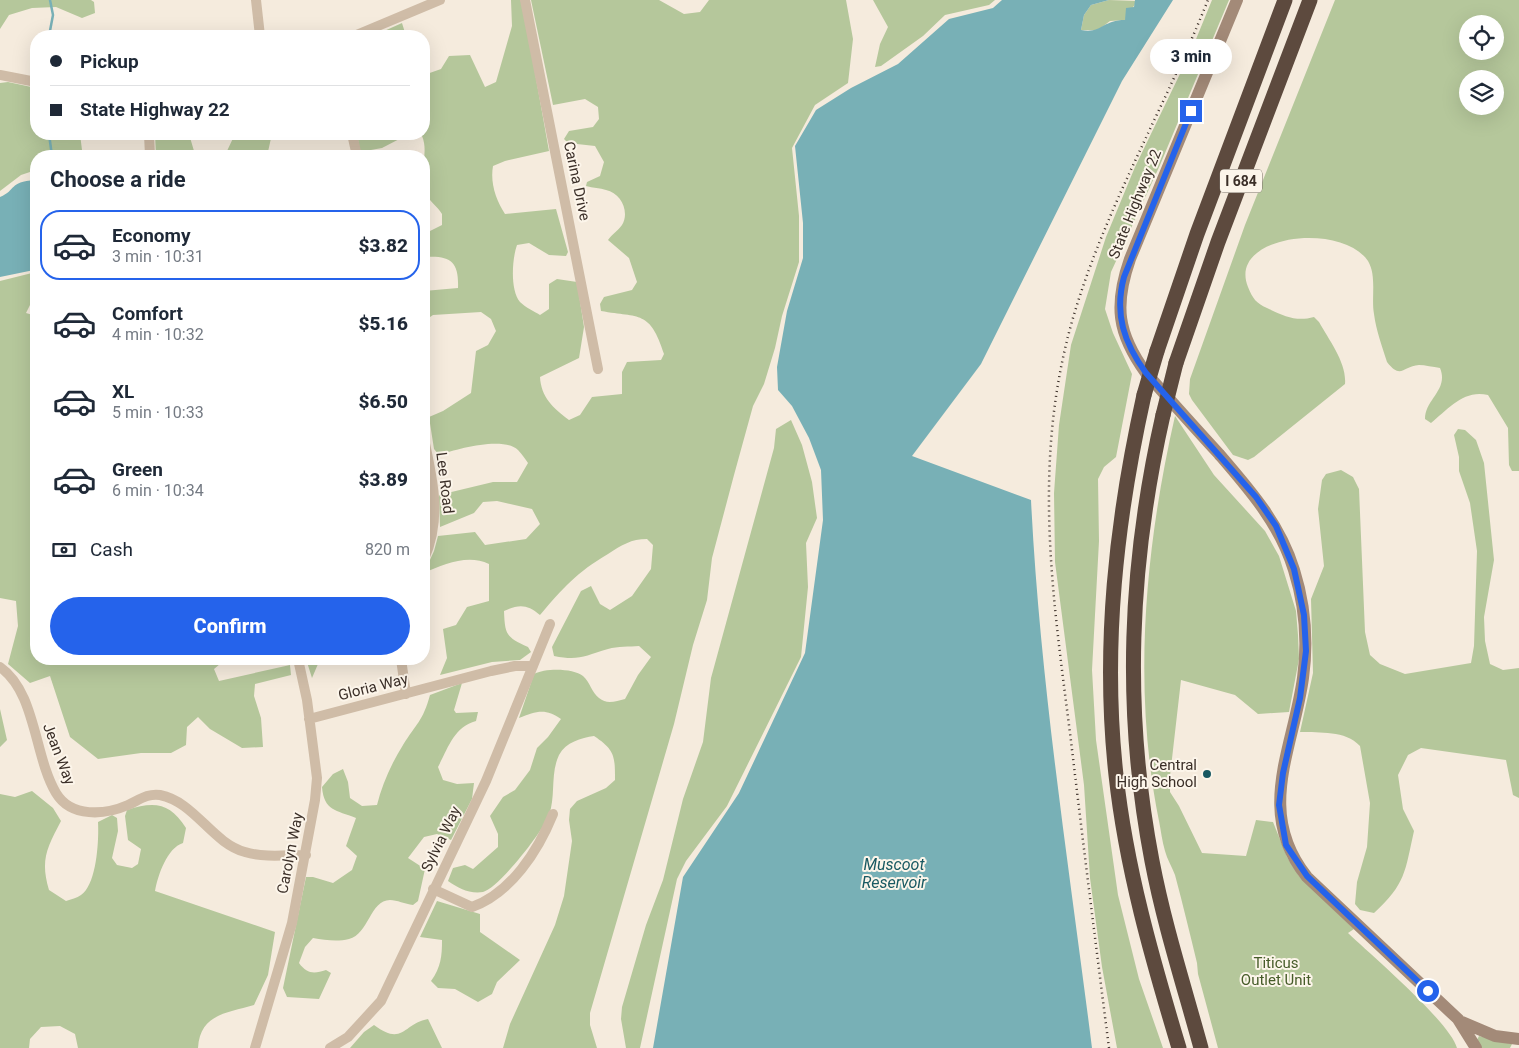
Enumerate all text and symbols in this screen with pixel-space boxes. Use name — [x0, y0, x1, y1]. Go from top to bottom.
map controls — [1459, 15, 1504, 115]
button: locate — [1459, 15, 1504, 60]
callout: 3 min — [1150, 38, 1232, 74]
text: 3 min — [1171, 47, 1211, 66]
text: Pickup — [80, 50, 139, 73]
button: layers — [1459, 70, 1504, 115]
text: State Highway 22 — [80, 98, 230, 121]
route end — [1180, 100, 1202, 122]
street label: Carina Drive — [560, 140, 594, 222]
street label: State Highway 22 — [1105, 147, 1165, 261]
text: Choose a ride — [50, 167, 186, 192]
road number: I 684 — [1220, 170, 1262, 192]
icon: car — [52, 223, 97, 268]
text: Economy — [112, 224, 191, 247]
text: $3.82 — [359, 234, 408, 257]
text: 3 min · 10:31 — [112, 247, 204, 266]
icon: car — [52, 301, 97, 346]
text: Comfort — [112, 302, 183, 325]
text: $5.16 — [359, 312, 408, 335]
text: 4 min · 10:32 — [112, 325, 204, 344]
icon: car — [52, 379, 97, 424]
text: XL — [112, 380, 134, 403]
text: $6.50 — [359, 390, 408, 413]
text: 5 min · 10:33 — [112, 403, 204, 422]
street label: Lee Road — [432, 451, 458, 515]
icon: car — [52, 457, 97, 502]
text: Green — [112, 458, 163, 481]
text: $3.89 — [359, 468, 408, 491]
text: 6 min · 10:34 — [112, 481, 204, 500]
icon: cash — [50, 536, 78, 564]
text: Cash — [90, 538, 133, 561]
text: 820 m — [365, 540, 410, 559]
button: Confirm — [50, 597, 410, 655]
street label: Gloria Way — [336, 670, 410, 704]
street label: Jean Way — [39, 721, 79, 787]
place label: Central High School — [1116, 756, 1197, 791]
marker: Central High School — [1201, 768, 1213, 780]
street label: Sylvia Way — [417, 803, 465, 875]
street label: Carolyn Way — [273, 811, 307, 895]
water label: Muscoot Reservoir — [862, 855, 927, 892]
park label: Titicus Outlet Unit — [1241, 954, 1311, 989]
route start — [1417, 980, 1439, 1002]

